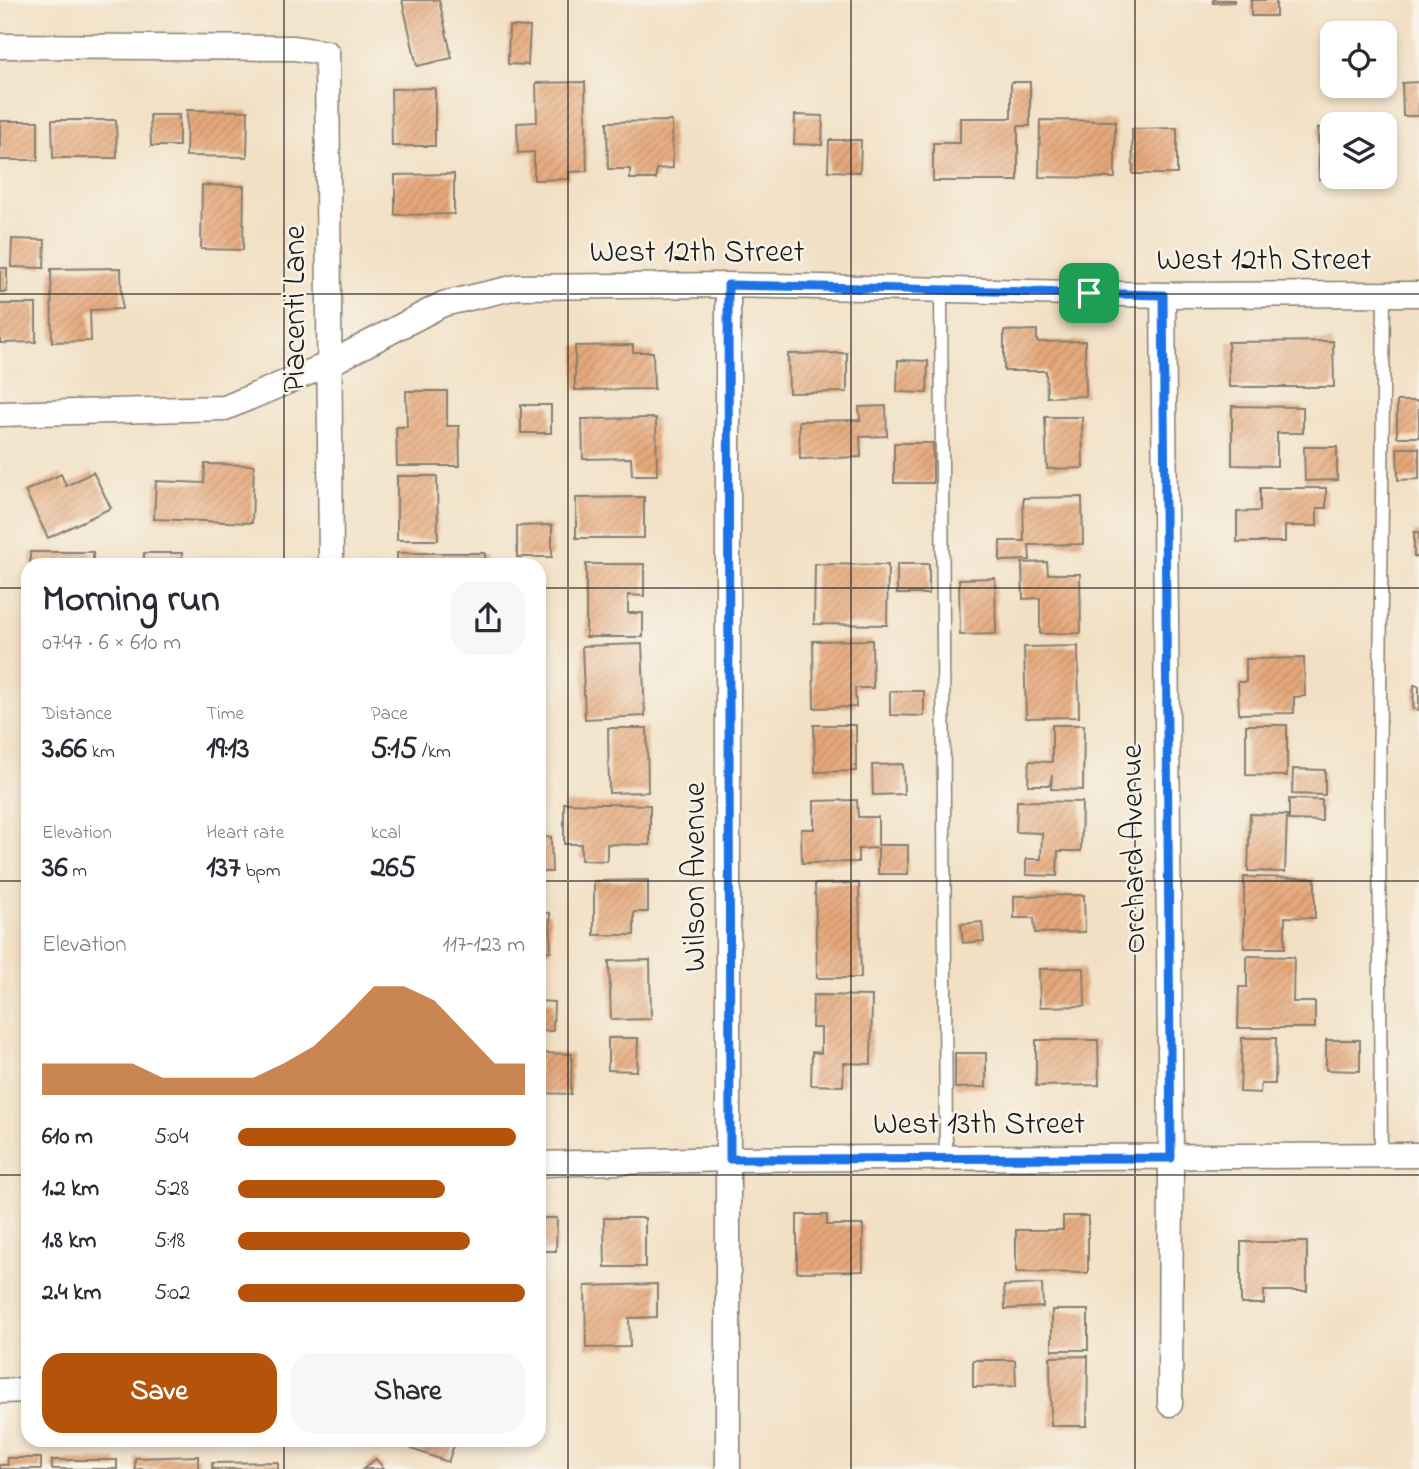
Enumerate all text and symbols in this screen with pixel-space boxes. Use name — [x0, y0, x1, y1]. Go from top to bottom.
map controls — [1320, 21, 1397, 189]
button: locate — [1320, 21, 1397, 98]
button: layers — [1320, 112, 1397, 189]
street label: Piacenti Lane — [273, 224, 320, 393]
street label: West 12th Street — [590, 230, 805, 277]
street label: West 12th Street — [1157, 238, 1372, 285]
pin — [1059, 263, 1119, 323]
icon: arrive — [1070, 274, 1108, 312]
text: Morning run — [42, 573, 220, 629]
button: share — [451, 581, 525, 655]
text: 07:47 · 6 × 610 m — [42, 627, 181, 660]
text: Distance — [42, 701, 112, 728]
text: Time — [206, 701, 244, 728]
text: Pace — [371, 701, 408, 728]
text: 3.66 — [42, 728, 87, 772]
text: 19:13 — [206, 728, 249, 772]
text: 5:15 — [371, 728, 417, 772]
text: km — [87, 739, 115, 766]
text: /km — [417, 739, 451, 766]
street label: Orchard Avenue — [1110, 743, 1160, 954]
street label: Wilson Avenue — [673, 781, 720, 972]
text: Elevation — [42, 820, 112, 847]
text: Heart rate — [206, 820, 284, 847]
text: kcal — [371, 820, 401, 847]
text: 36 — [42, 847, 68, 891]
text: 137 — [206, 847, 241, 891]
text: 265 — [371, 847, 416, 891]
text: m — [68, 858, 87, 885]
text: bpm — [241, 858, 281, 885]
text: Elevation — [42, 929, 127, 962]
text: 117–123 m — [442, 929, 525, 962]
street label: West 13th Street — [873, 1102, 1085, 1149]
text: 610 m — [42, 1121, 93, 1154]
text: 5:04 — [154, 1121, 189, 1154]
text: 1.2 km — [42, 1173, 99, 1206]
text: 5:28 — [154, 1173, 189, 1206]
text: 1.8 km — [42, 1225, 96, 1258]
text: 5:18 — [154, 1225, 185, 1258]
text: 2.4 km — [42, 1277, 101, 1310]
text: 5:02 — [154, 1277, 190, 1310]
button: Save — [42, 1353, 277, 1433]
button: Share — [291, 1353, 525, 1433]

